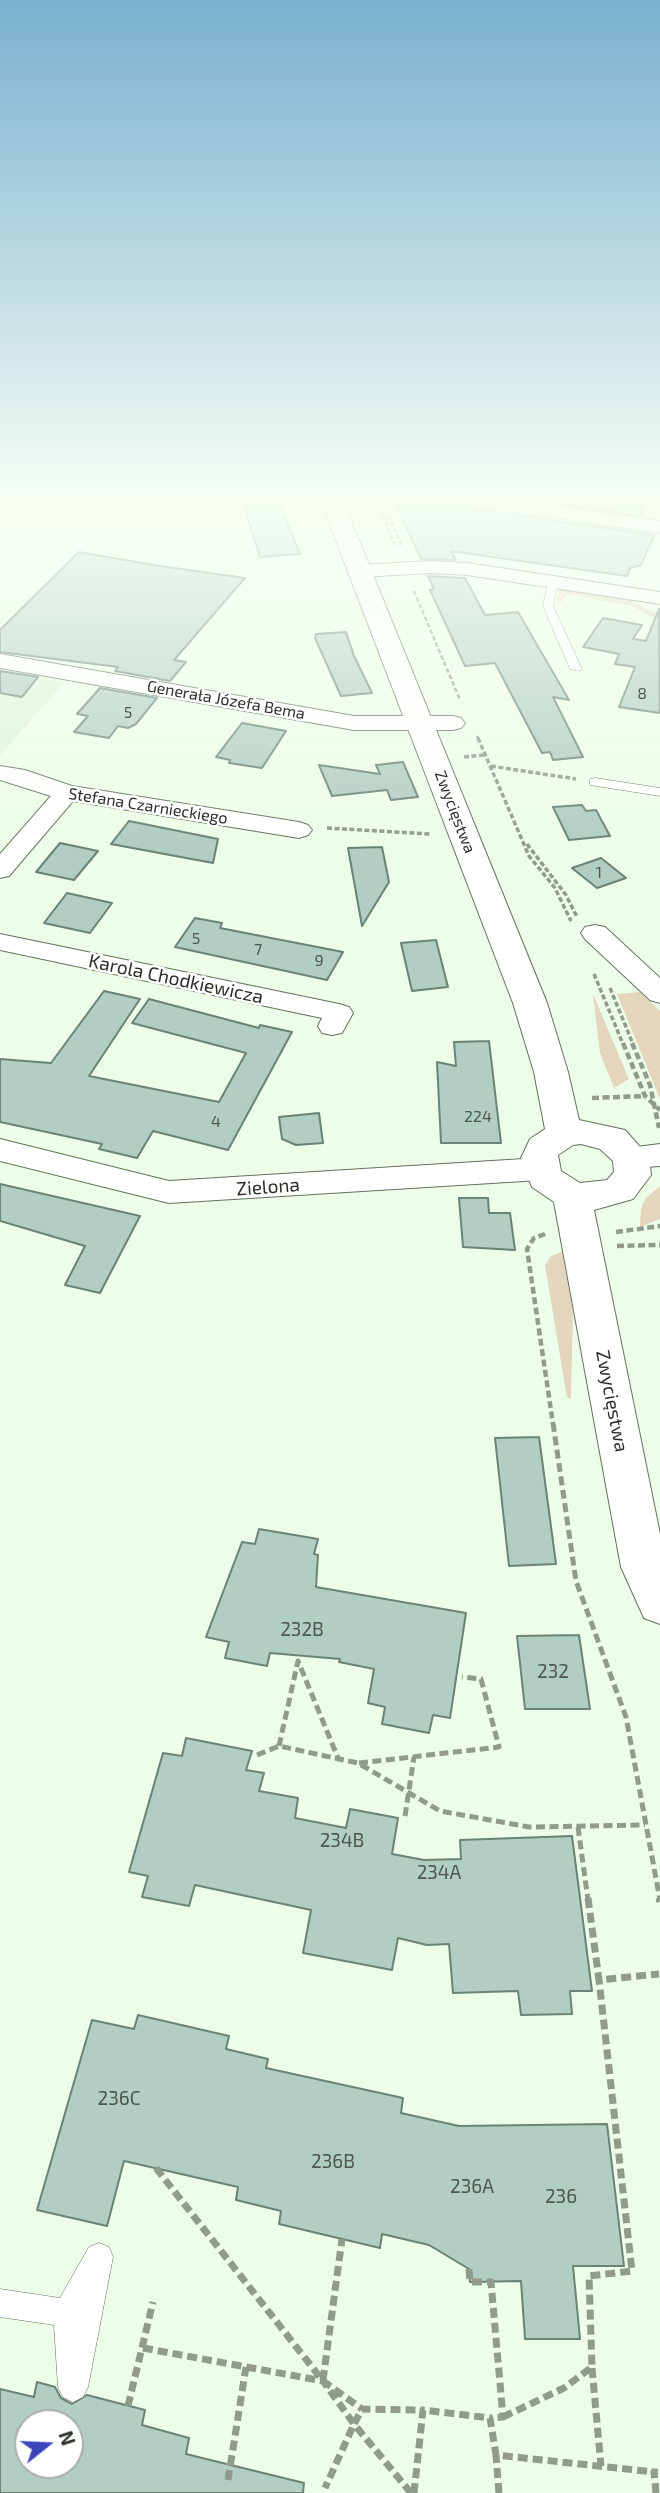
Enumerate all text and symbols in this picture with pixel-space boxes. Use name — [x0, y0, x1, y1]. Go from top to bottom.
street label: Generała Józefa Bema — [145, 677, 307, 723]
house number: 8 — [637, 684, 647, 704]
house number: 5 — [124, 703, 132, 723]
street label: Zwycięstwa — [430, 768, 480, 856]
street label: Stefana Czarnieckiego — [67, 784, 229, 828]
house number: 1 — [596, 863, 602, 883]
house number: 5 — [192, 929, 200, 949]
house number: 7 — [254, 940, 262, 960]
street label: Karola Chodkiewicza — [87, 949, 265, 1009]
house number: 9 — [314, 951, 324, 971]
house number: 224 — [464, 1107, 492, 1127]
house number: 4 — [211, 1112, 221, 1132]
street label: Zielona — [235, 1173, 301, 1201]
street label: Zwycięstwa — [591, 1348, 633, 1454]
house number: 232B — [280, 1619, 324, 1641]
house number: 232 — [537, 1661, 569, 1683]
house number: 234B — [320, 1830, 364, 1852]
house number: 234A — [417, 1862, 461, 1884]
house number: 236C — [98, 2088, 140, 2110]
house number: 236B — [311, 2151, 355, 2173]
house number: 236A — [450, 2176, 494, 2198]
house number: 236 — [545, 2186, 577, 2208]
north arrow — [14, 2409, 84, 2479]
text: N — [54, 2428, 81, 2448]

